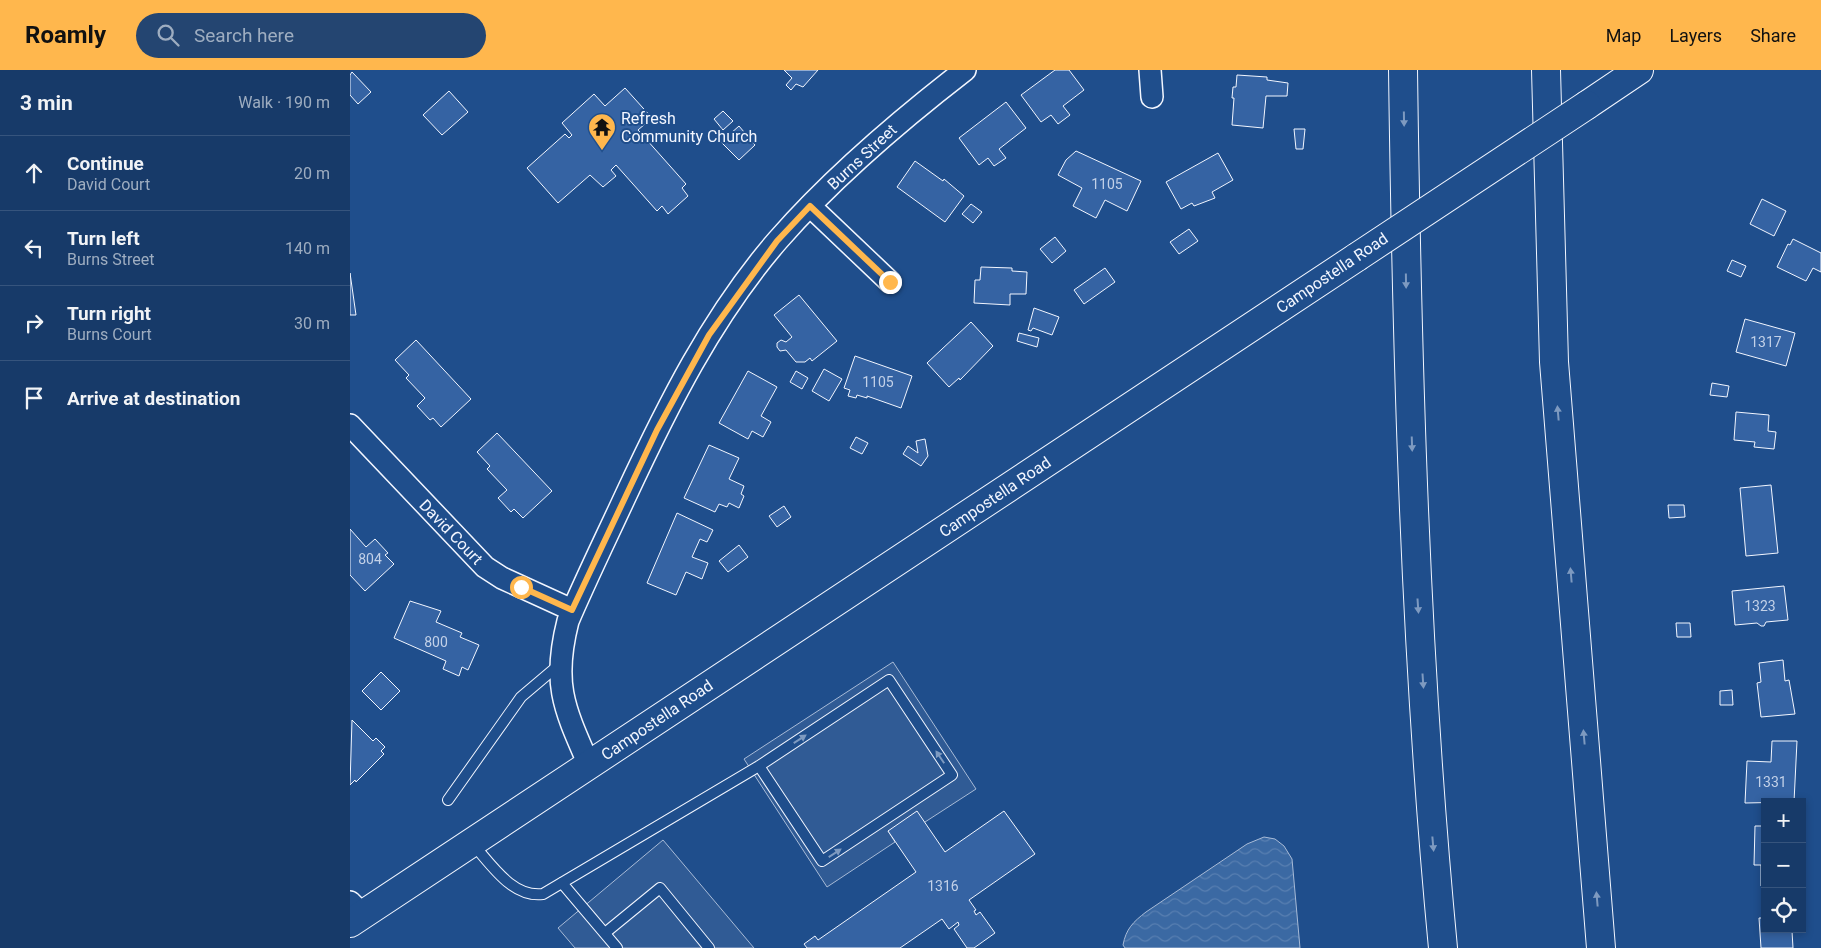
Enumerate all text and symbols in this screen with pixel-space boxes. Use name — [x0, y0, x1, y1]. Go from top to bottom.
search box — [136, 13, 486, 58]
text: Roamly — [25, 21, 106, 49]
icon: search — [154, 21, 182, 49]
text: Search here — [194, 24, 294, 47]
text: Map — [1606, 25, 1641, 46]
text: Layers — [1669, 25, 1722, 46]
text: Share — [1750, 25, 1796, 46]
text: 3 min — [20, 91, 73, 115]
text: Walk · 190 m — [238, 93, 330, 112]
place label: Refresh Community Church — [621, 109, 757, 146]
one-way arrow — [1400, 111, 1408, 127]
temple icon: Refresh Community Church — [587, 112, 617, 151]
street label: Burns Street — [824, 120, 900, 194]
text: Continue — [67, 152, 144, 175]
icon: ahead — [20, 159, 48, 187]
text: 20 m — [294, 164, 330, 183]
text: David Court — [67, 175, 150, 194]
house number: 1105 — [1091, 176, 1123, 192]
text: Turn left — [67, 227, 140, 250]
street label: Campostella Road — [1273, 229, 1391, 317]
icon: left — [20, 234, 48, 262]
text: 140 m — [285, 239, 330, 258]
text: Burns Street — [67, 250, 154, 269]
route end — [879, 271, 902, 294]
one-way arrow — [1402, 273, 1410, 289]
text: Turn right — [67, 302, 151, 325]
icon: right — [20, 309, 48, 337]
text: 30 m — [294, 314, 330, 333]
text: Burns Court — [67, 325, 152, 344]
house number: 1317 — [1750, 334, 1782, 350]
house number: 1105 — [862, 374, 894, 390]
icon: arrive — [20, 384, 48, 412]
text: Arrive at destination — [67, 387, 240, 410]
one-way arrow — [1554, 405, 1562, 421]
one-way arrow — [1408, 436, 1416, 452]
street label: Campostella Road — [936, 453, 1054, 541]
street label: David Court — [415, 496, 487, 568]
house number: 804 — [358, 551, 382, 567]
one-way arrow — [1567, 567, 1575, 583]
route start — [510, 576, 533, 599]
one-way arrow — [1414, 598, 1422, 614]
house number: 1323 — [1744, 598, 1776, 614]
house number: 800 — [424, 634, 448, 650]
one-way arrow — [1419, 674, 1427, 690]
street label: Campostella Road — [598, 676, 716, 764]
one-way arrow — [1580, 729, 1588, 745]
one-way arrow — [793, 734, 806, 744]
one-way arrow — [935, 751, 945, 764]
house number: 1331 — [1755, 774, 1787, 790]
map controls — [1761, 798, 1806, 933]
button: + — [1761, 798, 1806, 843]
one-way arrow — [1429, 836, 1437, 852]
button: − — [1761, 843, 1806, 888]
one-way arrow — [828, 848, 841, 858]
house number: 1316 — [927, 878, 959, 894]
button: locate — [1761, 888, 1806, 933]
one-way arrow — [1593, 891, 1601, 907]

